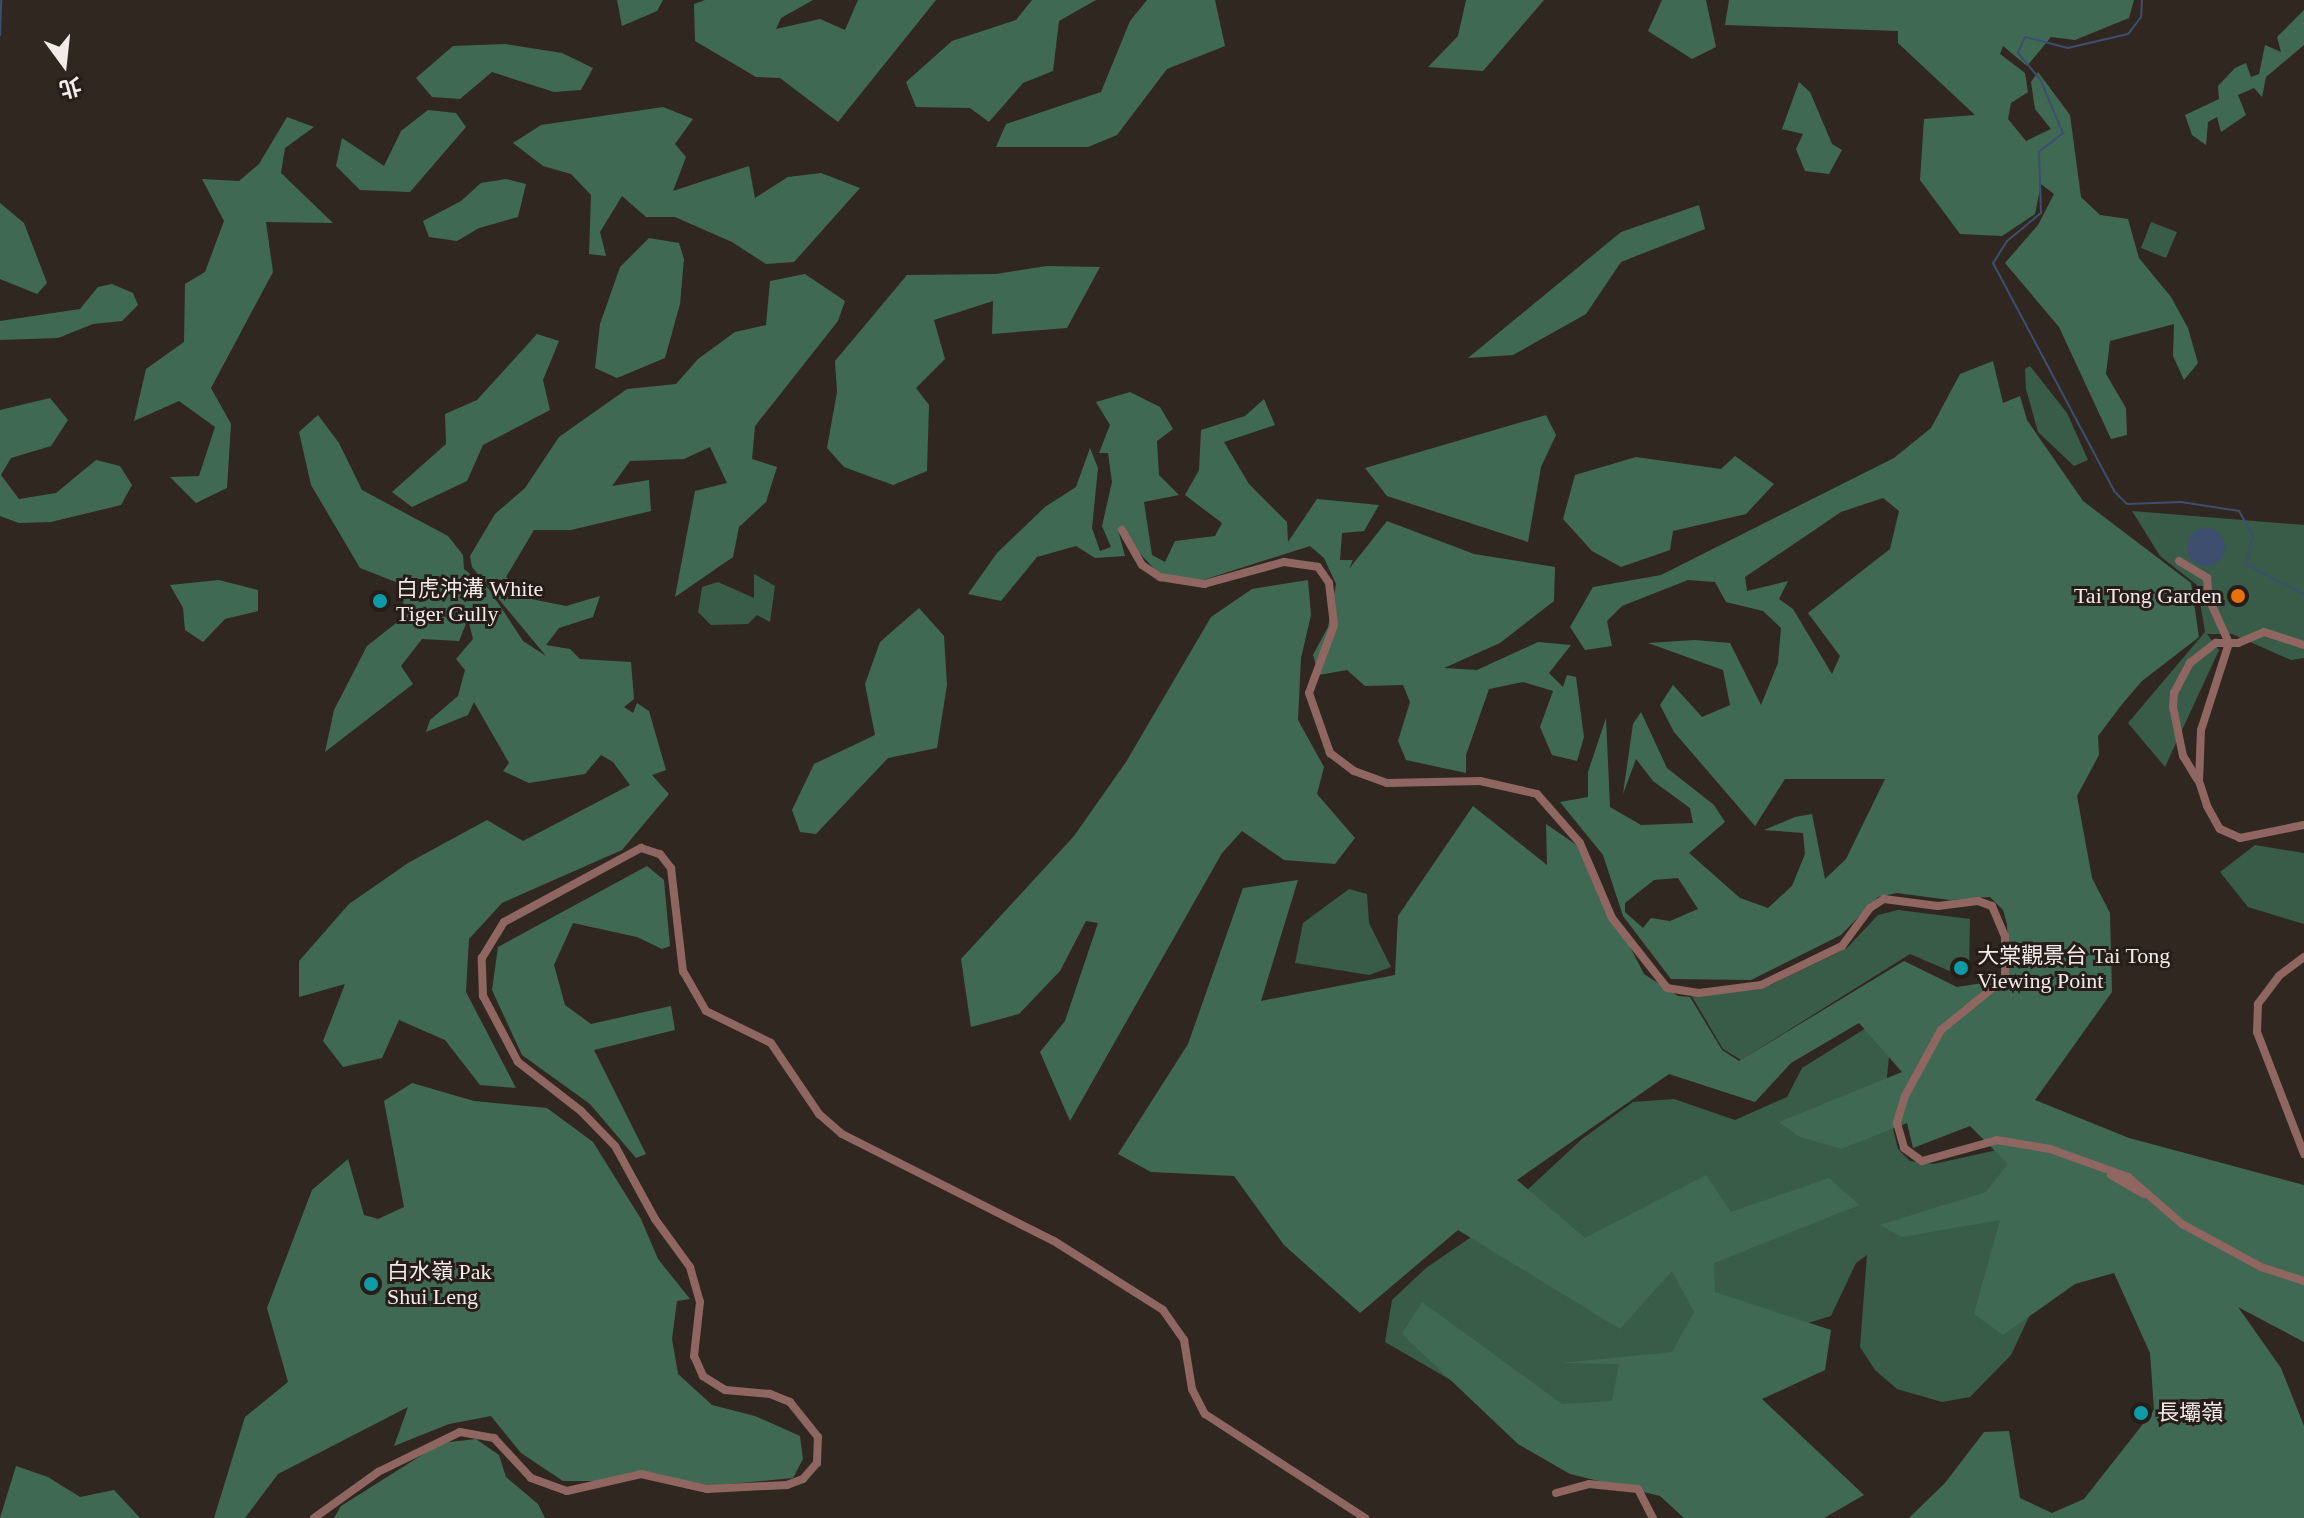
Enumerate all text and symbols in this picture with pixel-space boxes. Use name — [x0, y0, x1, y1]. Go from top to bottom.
north arrow — [24, 24, 104, 104]
text: 北 — [56, 73, 84, 103]
place label: 白虎沖溝 White Tiger Gully — [396, 575, 543, 626]
place label: Tai Tong Garden — [2074, 583, 2222, 609]
marker: Tai Tong Garden — [2229, 587, 2247, 605]
marker: 白虎沖溝 White Tiger Gully — [371, 592, 389, 610]
place label: 大棠觀景台 Tai Tong Viewing Point — [1977, 942, 2171, 994]
marker: 大棠觀景台 Tai Tong Viewing Point — [1952, 959, 1970, 977]
place label: 白水嶺 Pak Shui Leng — [387, 1258, 491, 1310]
marker: 白水嶺 Pak Shui Leng — [362, 1275, 380, 1293]
place label: 長壩嶺 — [2157, 1400, 2223, 1426]
marker: 長壩嶺 — [2132, 1404, 2150, 1422]

